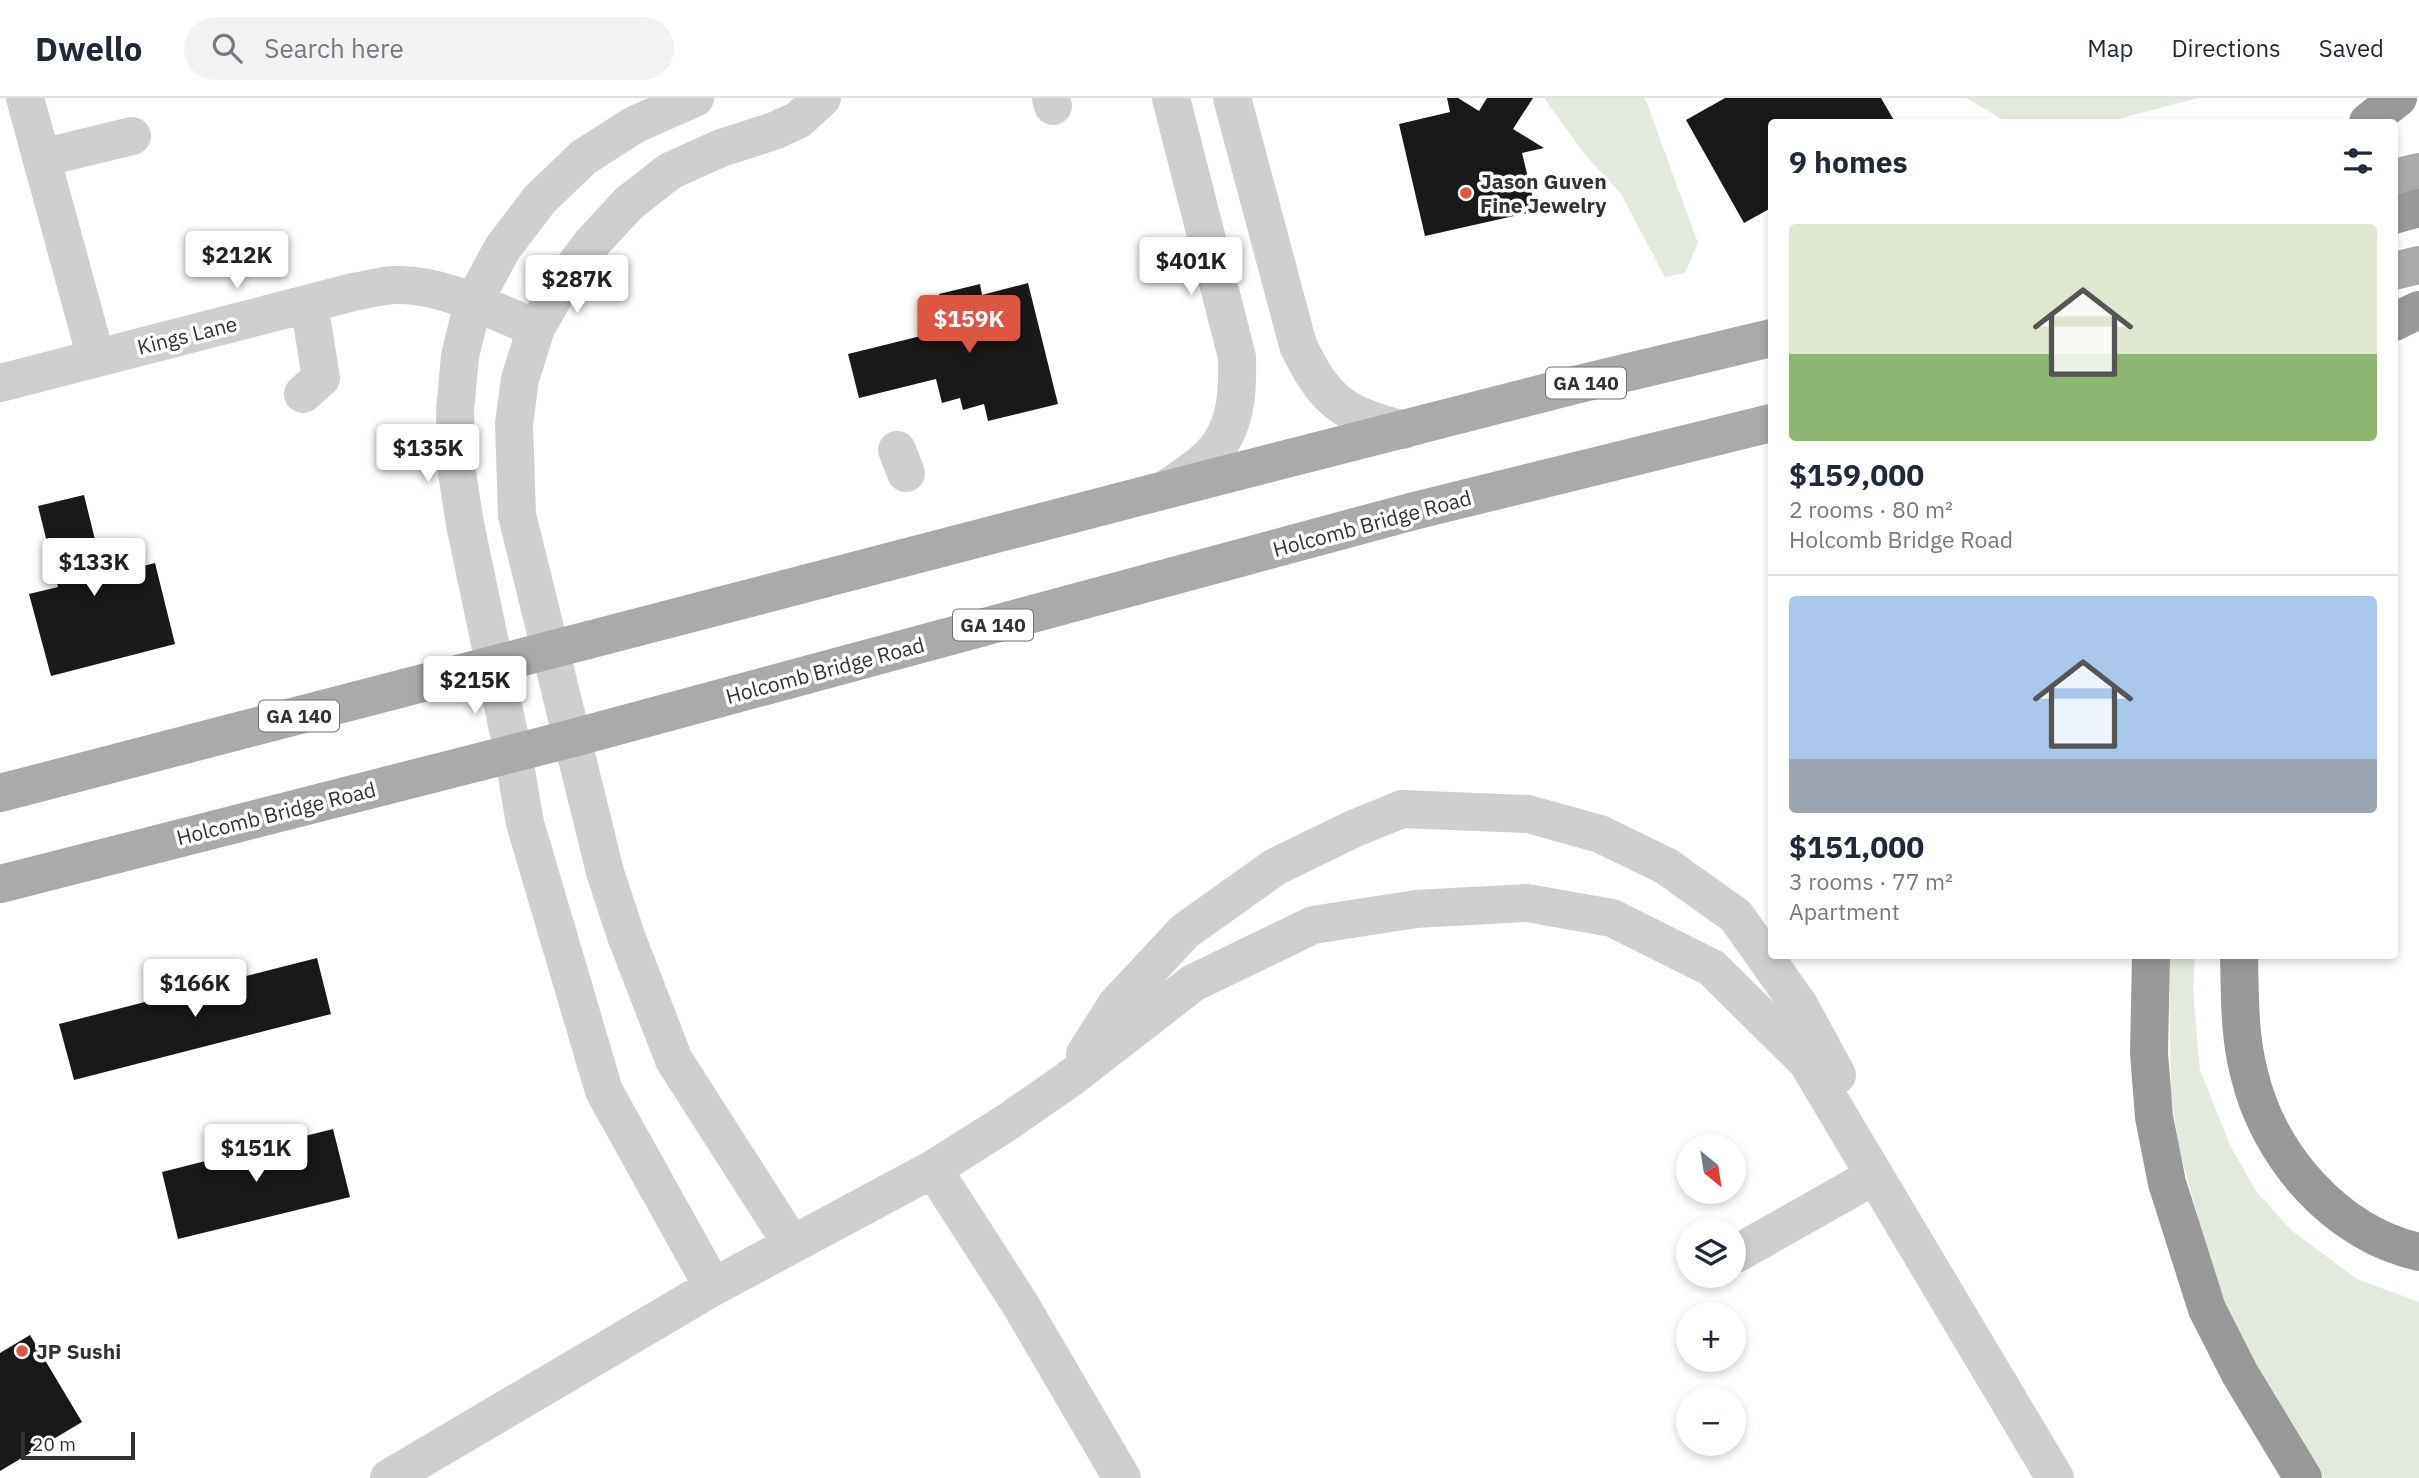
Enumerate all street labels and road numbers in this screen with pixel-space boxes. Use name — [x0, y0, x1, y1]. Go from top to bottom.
street label: Kings Lane — [134, 309, 240, 361]
road number: GA 140 — [1546, 368, 1626, 398]
street label: Holcomb Bridge Road — [1270, 483, 1474, 563]
road number: GA 140 — [953, 610, 1033, 640]
street label: Holcomb Bridge Road — [723, 630, 927, 710]
road number: GA 140 — [259, 701, 339, 732]
street label: Holcomb Bridge Road — [173, 775, 379, 851]

